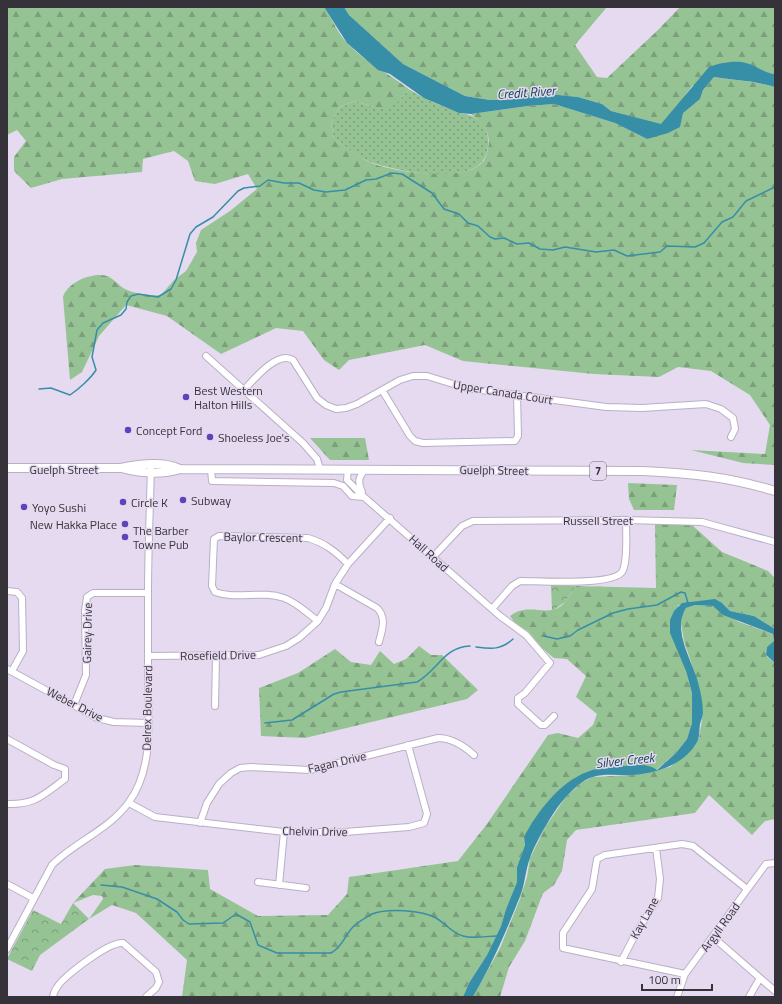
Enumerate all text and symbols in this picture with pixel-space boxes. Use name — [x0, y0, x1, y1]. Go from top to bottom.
water label: Credit River — [496, 80, 558, 104]
street label: Upper Canada Court — [452, 375, 555, 409]
place label: Best Western Halton Hills — [194, 381, 263, 414]
marker: Best Western Halton Hills — [181, 392, 191, 402]
place label: Concept Ford — [136, 421, 202, 440]
marker: Concept Ford — [123, 425, 133, 435]
place label: Shoeless Joe's — [218, 428, 290, 447]
marker: Shoeless Joe's — [205, 432, 215, 442]
street label: Guelph Street — [30, 460, 99, 479]
street label: Guelph Street — [459, 460, 529, 480]
road number: 7 — [590, 462, 606, 480]
place label: Subway — [191, 491, 231, 510]
place label: Circle K — [131, 493, 168, 512]
marker: Subway — [178, 495, 188, 505]
marker: Circle K — [118, 497, 128, 507]
place label: Yoyo Sushi — [32, 498, 86, 517]
marker: Yoyo Sushi — [19, 502, 29, 512]
street label: Russell Street — [563, 511, 634, 530]
place label: New Hakka Place — [30, 515, 117, 534]
marker: New Hakka Place — [120, 519, 130, 529]
place label: The Barber Towne Pub — [133, 521, 189, 554]
street label: Baylor Crescent — [223, 527, 303, 547]
street label: Hall Road — [405, 530, 453, 576]
marker: The Barber Towne Pub — [120, 532, 130, 542]
street label: Gairey Drive — [77, 602, 97, 664]
street label: Rosefield Drive — [180, 645, 256, 665]
street label: Delrex Boulevard — [137, 665, 157, 751]
street label: Weber Drive — [43, 681, 107, 727]
street label: Fagan Drive — [306, 746, 368, 778]
water label: Silver Creek — [595, 747, 658, 773]
street label: Chelvin Drive — [282, 821, 348, 841]
street label: Kay Lane — [625, 894, 663, 942]
street label: Argyll Road — [695, 898, 745, 956]
scale bar — [642, 966, 712, 992]
text: 100 m — [648, 970, 681, 989]

